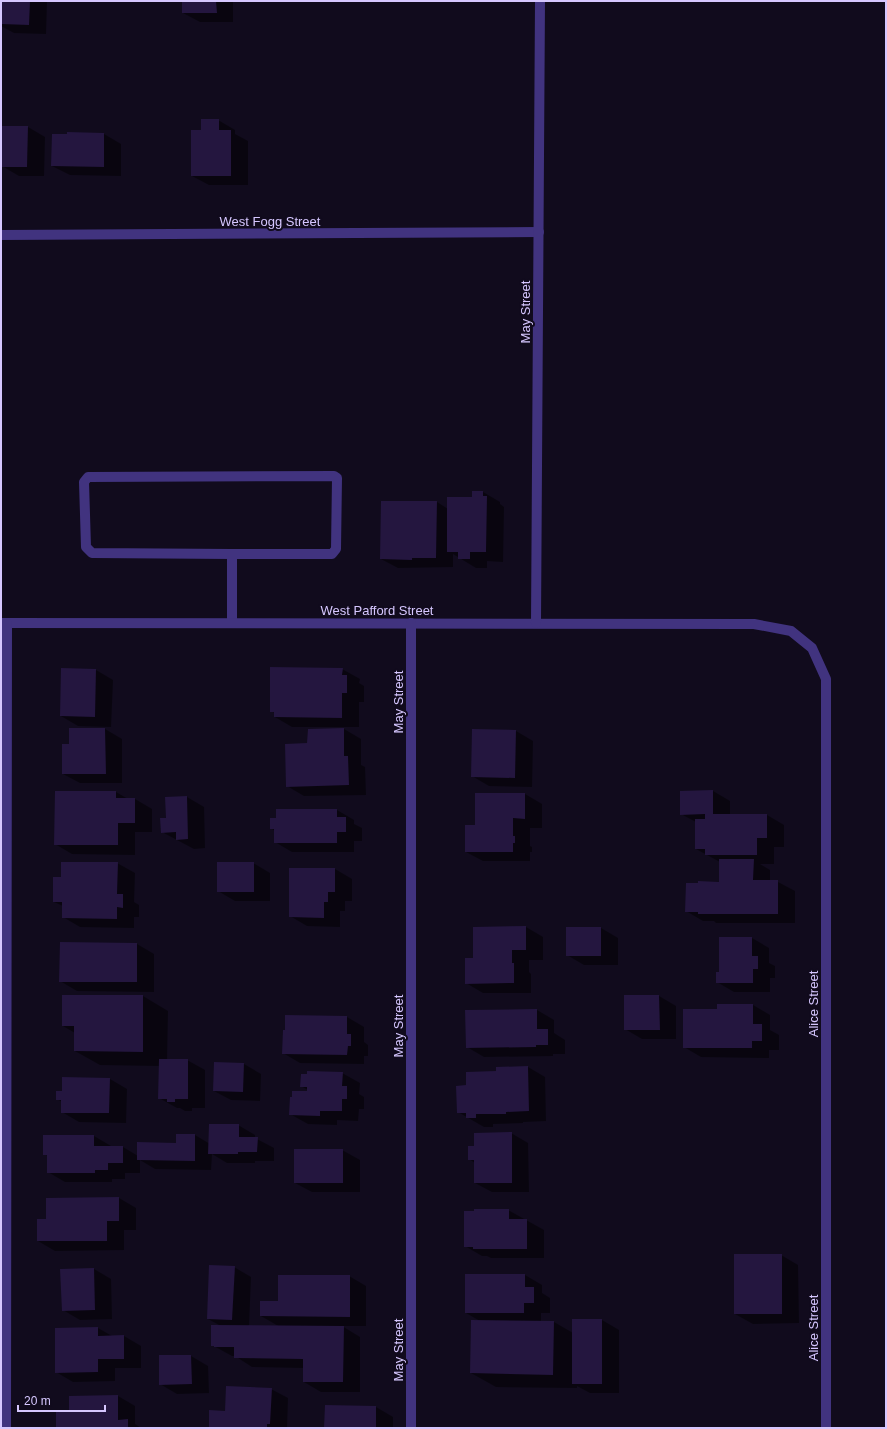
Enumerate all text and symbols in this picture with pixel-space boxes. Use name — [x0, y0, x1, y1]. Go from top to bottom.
street label: West Fogg Street — [220, 214, 321, 229]
street label: May Street — [518, 280, 533, 343]
street label: West Pafford Street — [321, 603, 434, 618]
street label: May Street — [391, 670, 406, 733]
street label: Alice Street — [806, 970, 821, 1037]
street label: May Street — [391, 994, 406, 1057]
street label: Alice Street — [806, 1294, 821, 1361]
street label: May Street — [391, 1318, 406, 1381]
scale bar — [18, 1387, 105, 1413]
text: 20 m — [24, 1394, 51, 1408]

